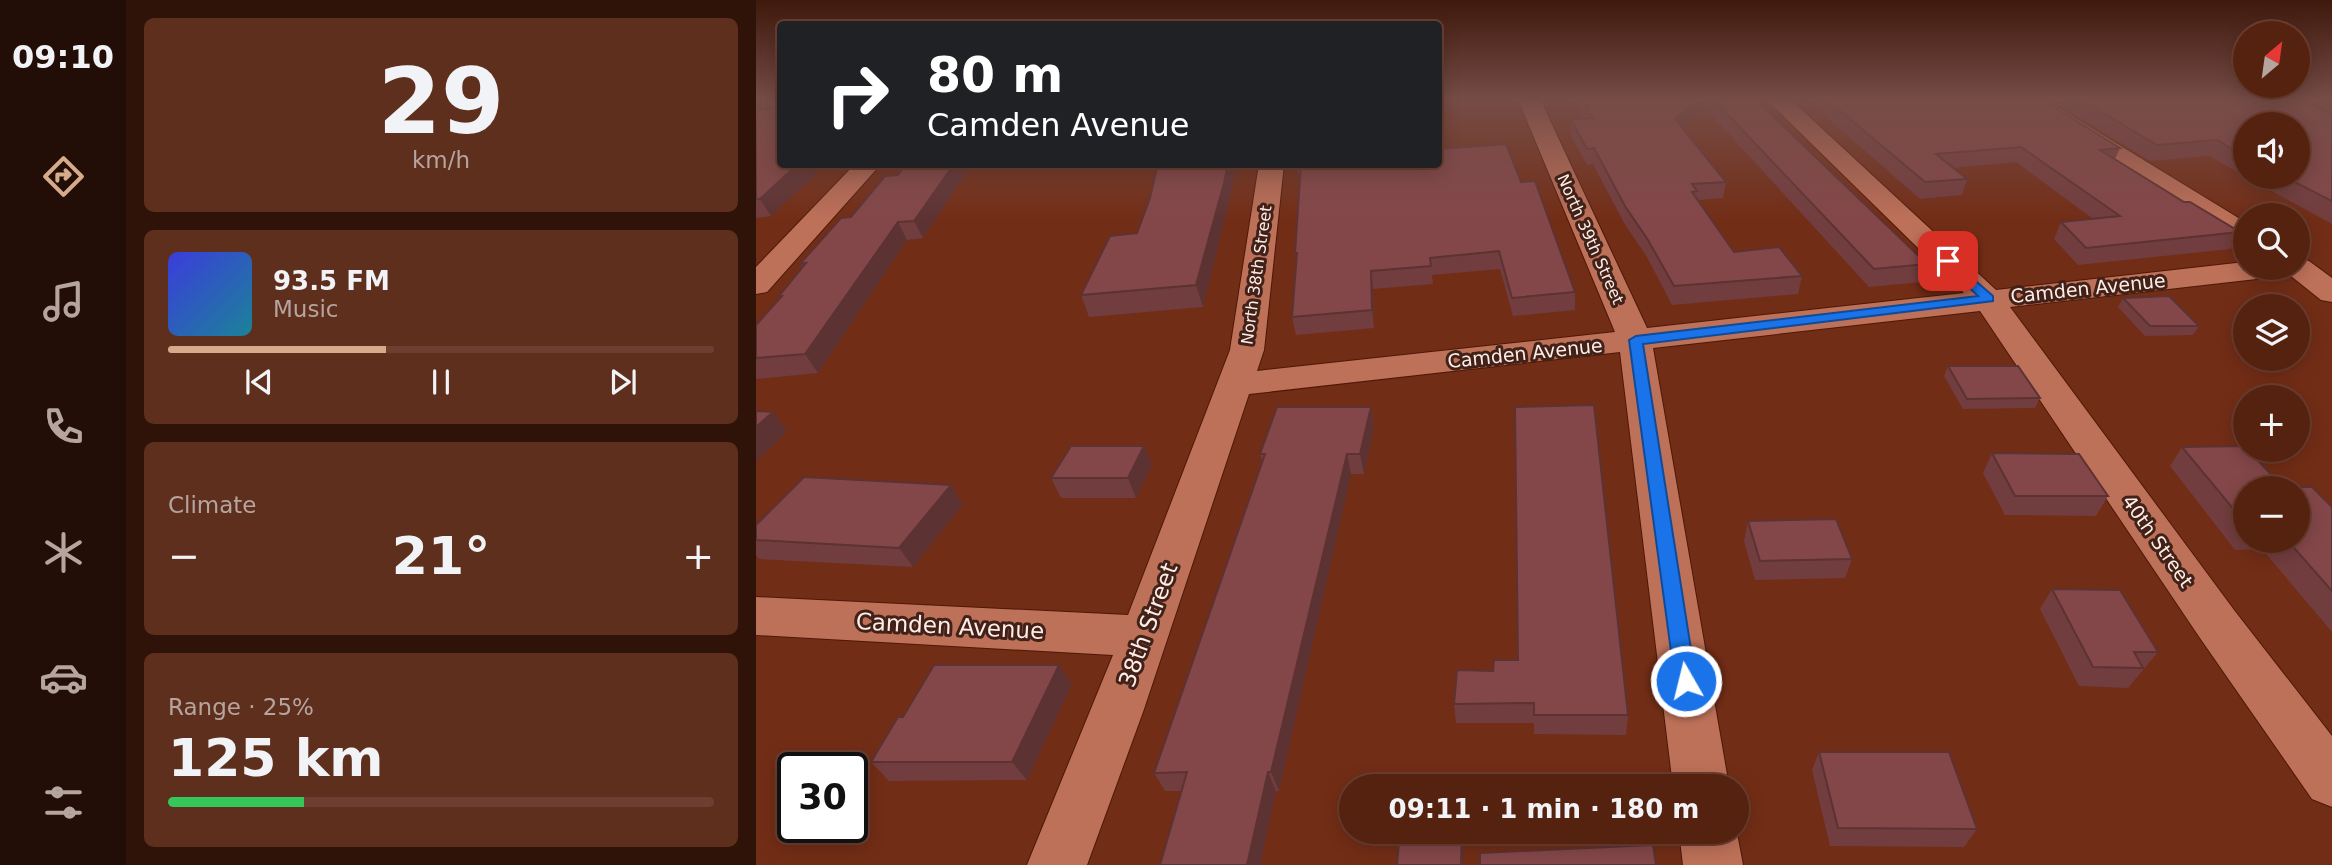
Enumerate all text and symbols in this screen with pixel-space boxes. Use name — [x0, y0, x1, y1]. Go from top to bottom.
north arrow — [2233, 21, 2310, 98]
map controls — [2233, 21, 2310, 553]
text: 09:10 — [12, 38, 114, 76]
text: 80 m — [927, 47, 1063, 104]
text: 29 — [378, 49, 504, 154]
icon: right — [812, 49, 903, 140]
text: Camden Avenue — [927, 106, 1189, 144]
button: sound — [2233, 112, 2310, 189]
text: km/h — [412, 147, 470, 173]
icon: directions — [39, 152, 88, 201]
street label: North 39th Street — [1553, 171, 1628, 307]
button: search — [2233, 203, 2310, 280]
street label: North 38th Street — [1237, 204, 1276, 346]
pin — [1918, 231, 1978, 291]
icon: arrive — [1929, 242, 1967, 280]
text: 93.5 FM — [273, 266, 390, 296]
street label: Camden Avenue — [2009, 269, 2167, 307]
icon: music — [39, 277, 88, 326]
button: layers — [2233, 294, 2310, 371]
text: Music — [273, 296, 338, 322]
street label: Camden Avenue — [1446, 334, 1604, 372]
icon: previous — [240, 363, 278, 401]
icon: pause — [422, 363, 460, 401]
icon: next — [604, 363, 642, 401]
button: + — [2233, 385, 2310, 462]
icon: phone — [39, 402, 88, 451]
button: − — [2233, 476, 2310, 553]
street label: 40th Street — [2118, 491, 2198, 591]
text: Climate — [168, 492, 257, 518]
text: 21° — [392, 526, 490, 586]
icon: climate — [39, 528, 88, 577]
text: − — [168, 534, 200, 578]
text: + — [682, 534, 714, 578]
street label: 38th Street — [1114, 559, 1182, 691]
street label: Camden Avenue — [855, 608, 1045, 644]
position arrow — [1649, 644, 1723, 718]
icon: car — [39, 653, 88, 702]
text: Range · 25% — [168, 694, 314, 720]
text: 125 km — [168, 728, 383, 788]
speed limit sign: 30 — [777, 752, 868, 843]
icon: filters — [39, 778, 88, 827]
text: 09:11 · 1 min · 180 m — [1389, 794, 1699, 824]

